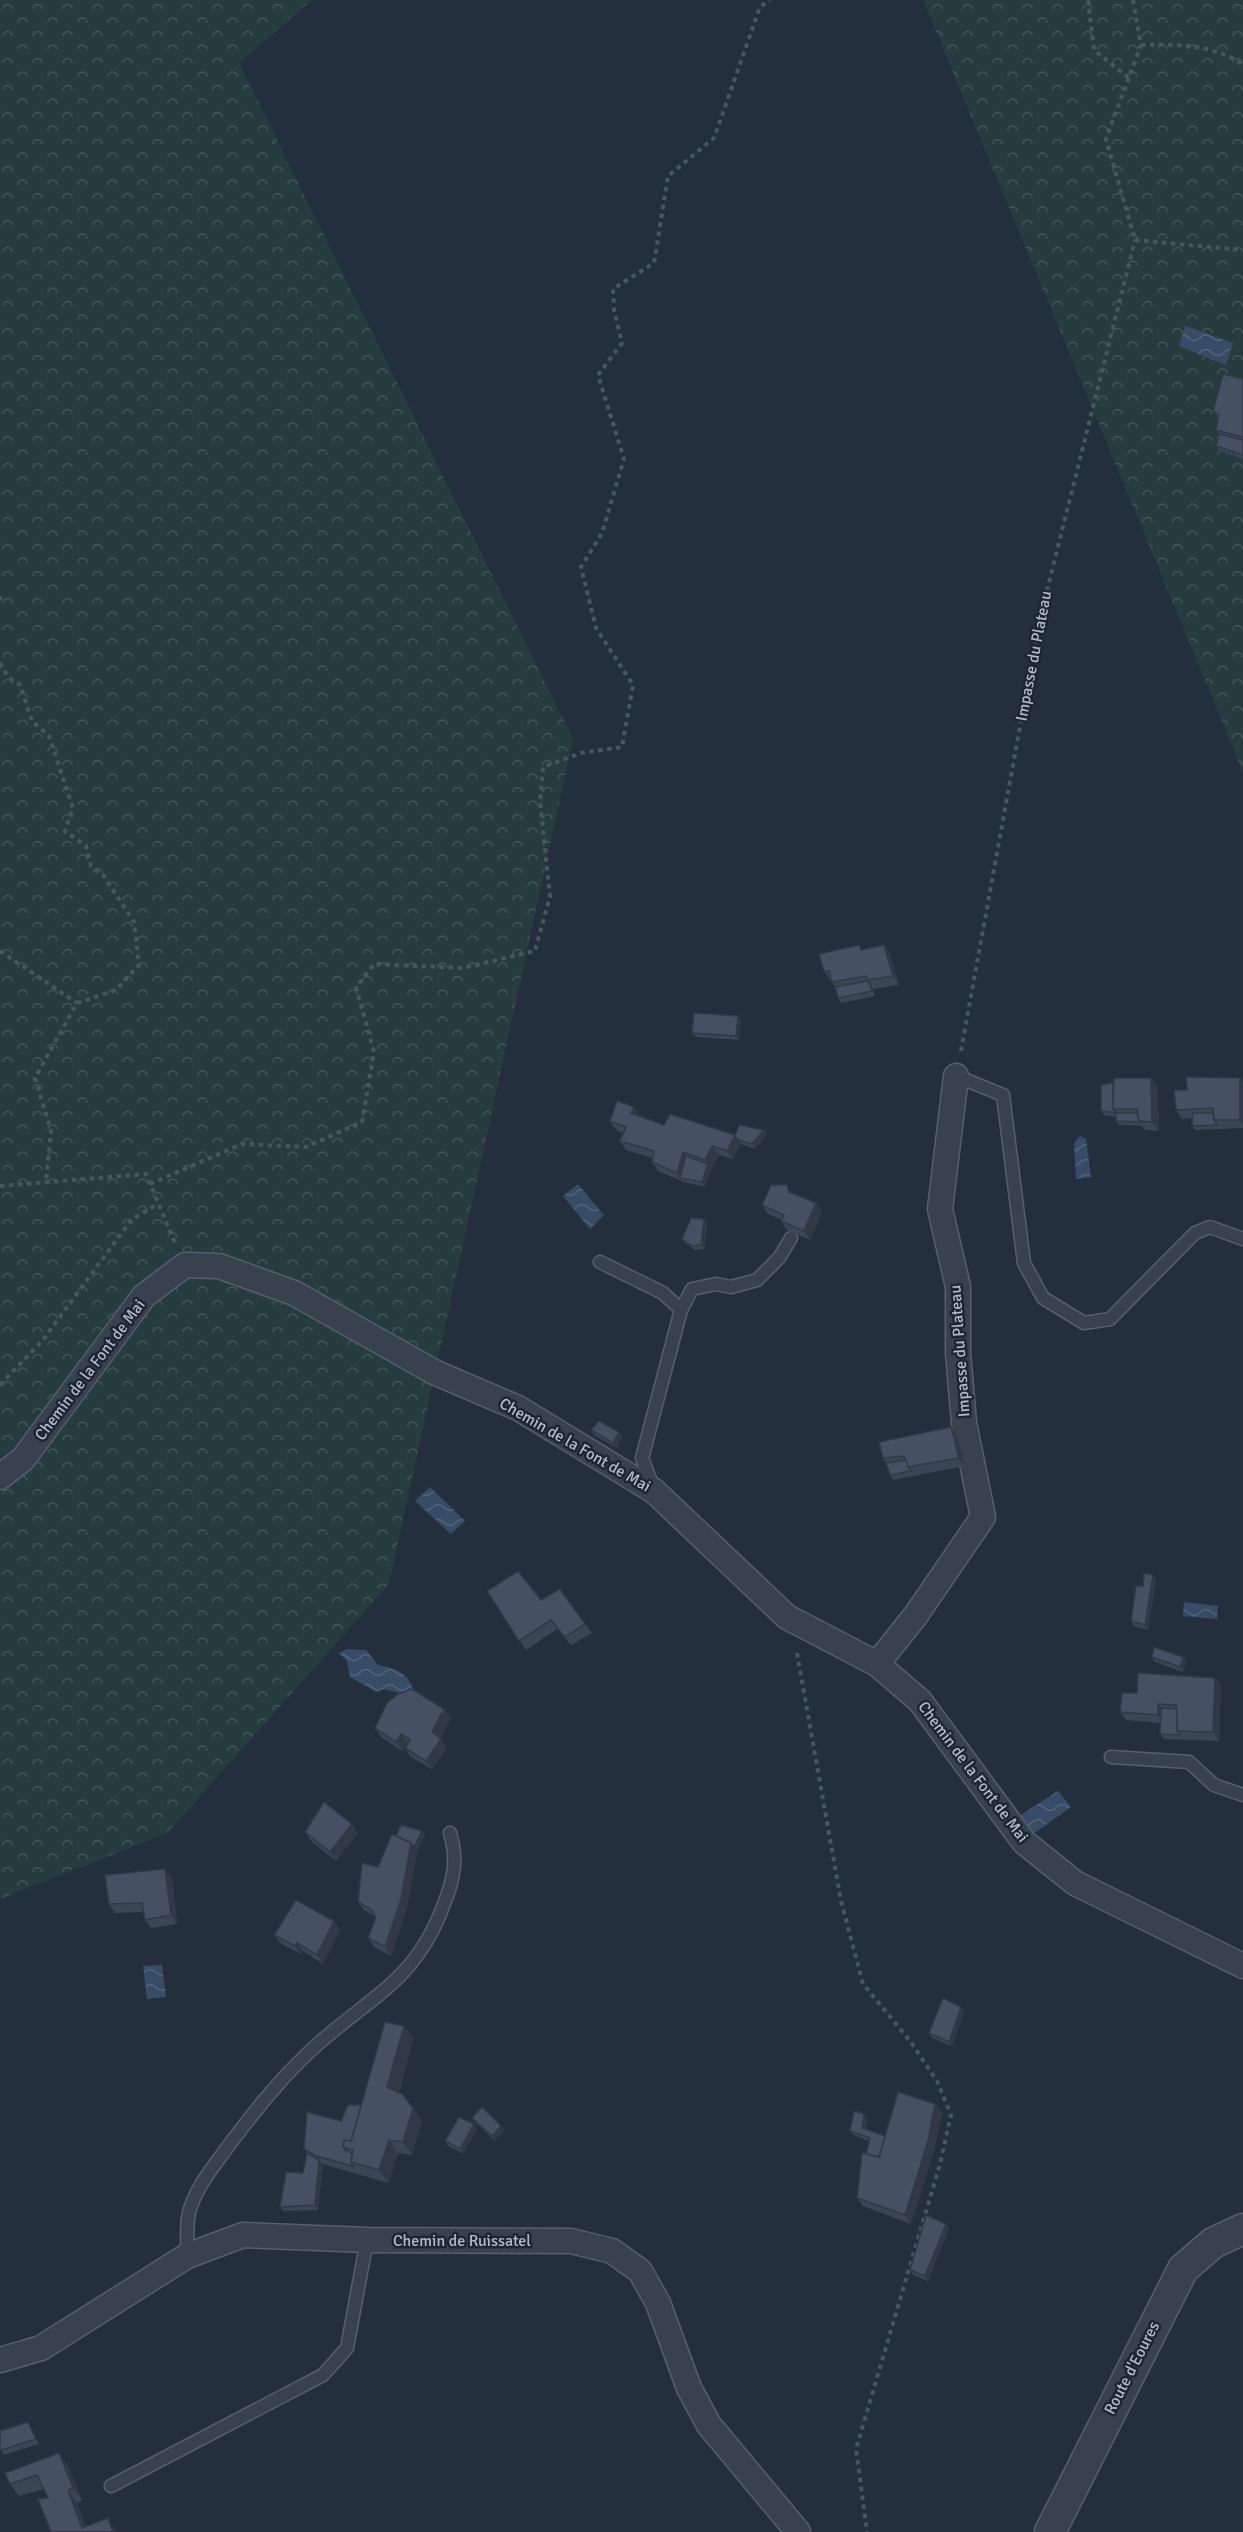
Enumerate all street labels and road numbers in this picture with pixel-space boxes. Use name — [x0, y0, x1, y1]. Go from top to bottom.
street label: Impasse du Plateau — [1012, 589, 1056, 723]
street label: Impasse du Plateau — [945, 1284, 975, 1418]
street label: Chemin de la Font de Mai — [30, 1295, 150, 1445]
street label: Chemin de la Font de Mai — [496, 1393, 654, 1497]
street label: Chemin de la Font de Mai — [913, 1697, 1033, 1847]
street label: Chemin de Ruissatel — [393, 2231, 531, 2251]
street label: Route d'Eoures — [1100, 2318, 1164, 2418]

